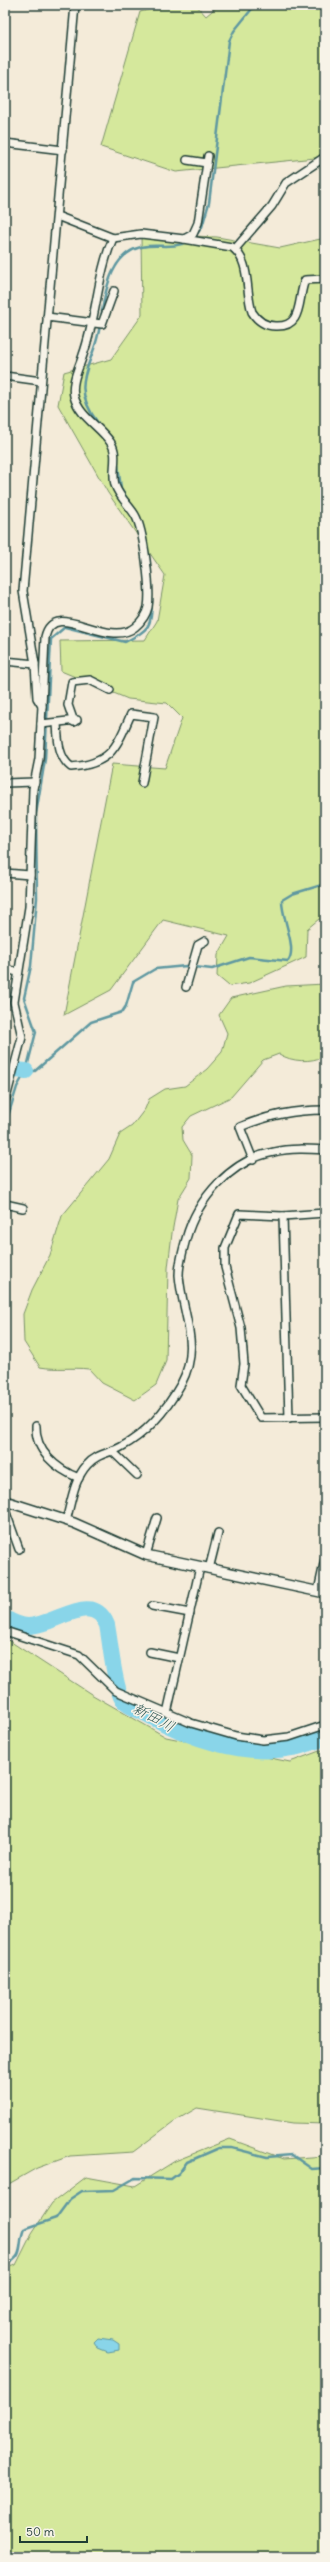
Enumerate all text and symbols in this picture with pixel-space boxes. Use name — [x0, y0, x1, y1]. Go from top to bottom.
water label: 新田川 — [130, 1698, 178, 1736]
scale bar — [20, 2518, 87, 2544]
text: 50 m — [26, 2524, 55, 2539]

